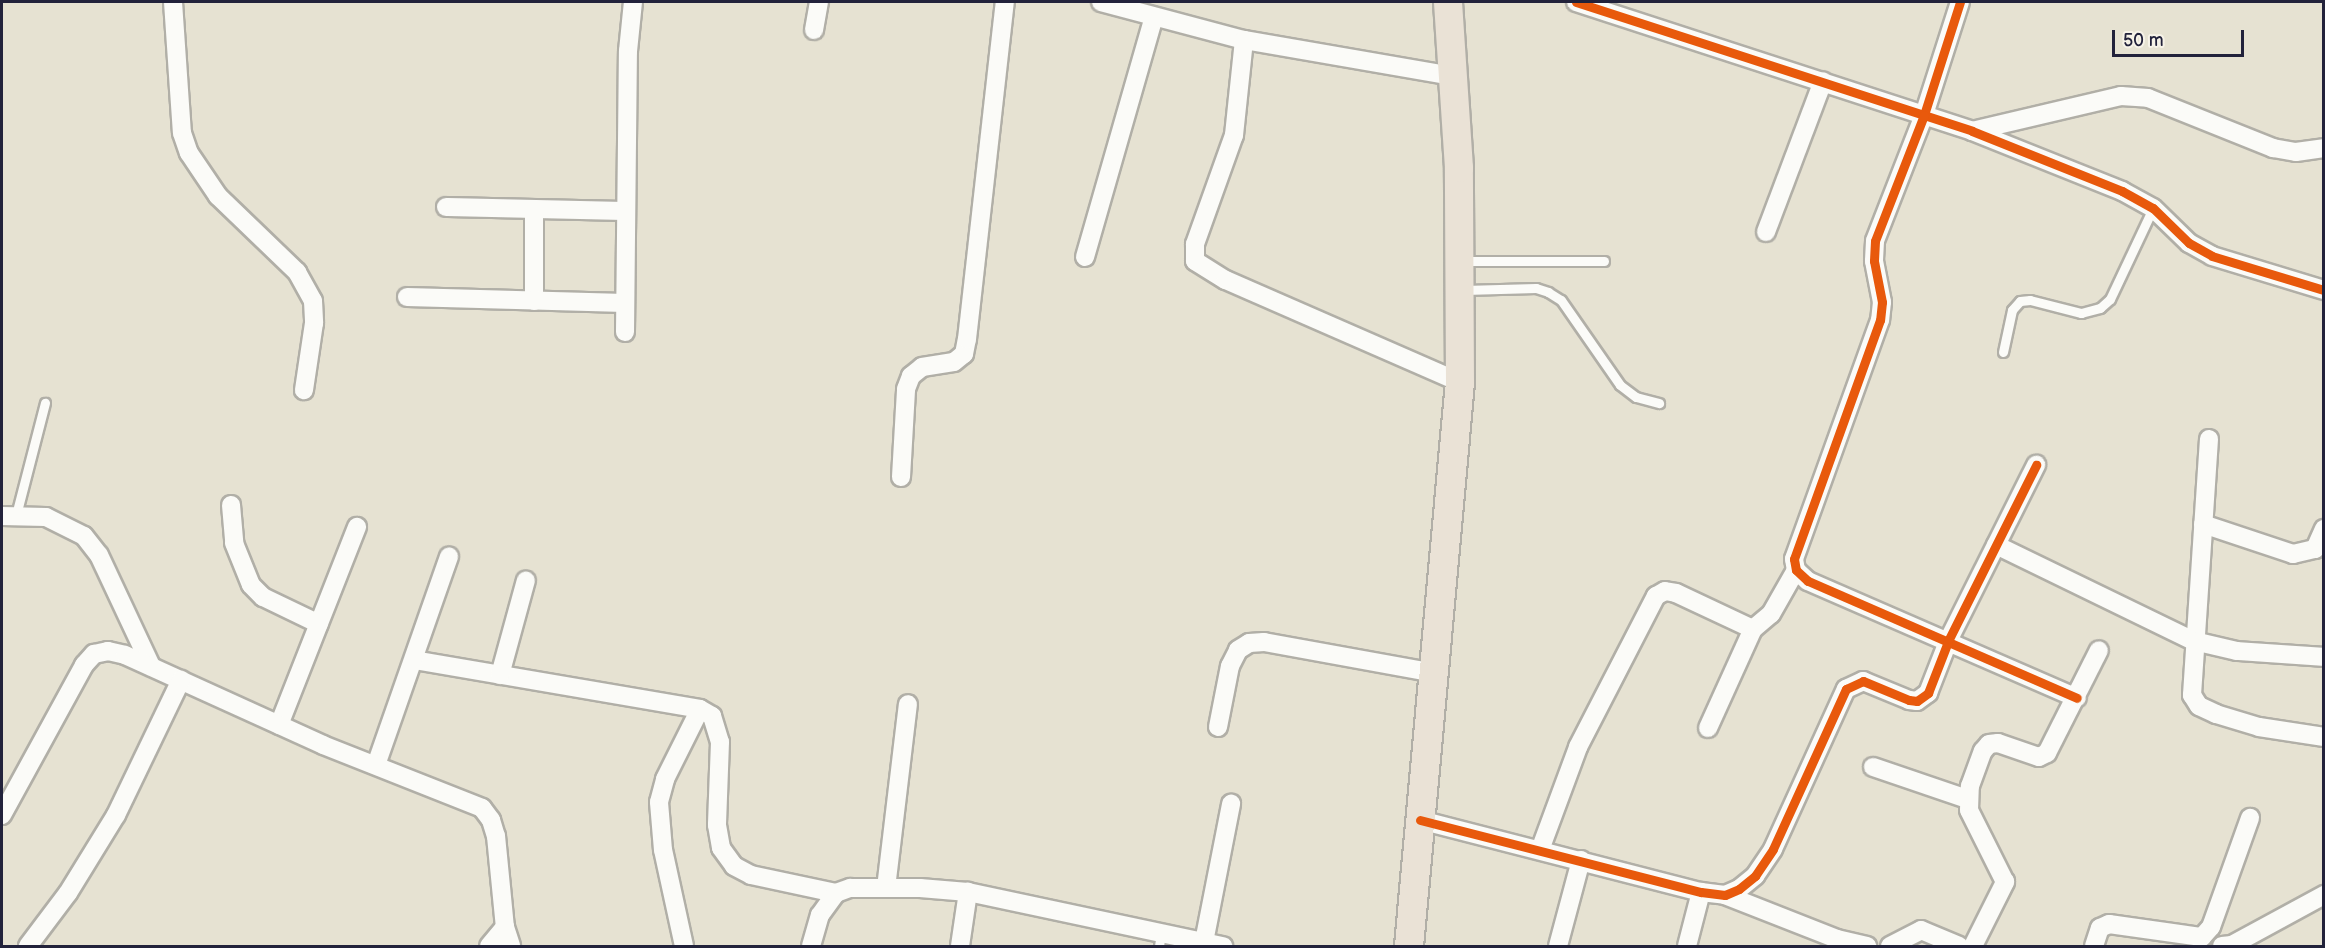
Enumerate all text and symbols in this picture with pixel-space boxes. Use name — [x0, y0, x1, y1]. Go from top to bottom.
scale bar — [2115, 18, 2247, 56]
text: 50 m — [2123, 30, 2164, 51]

